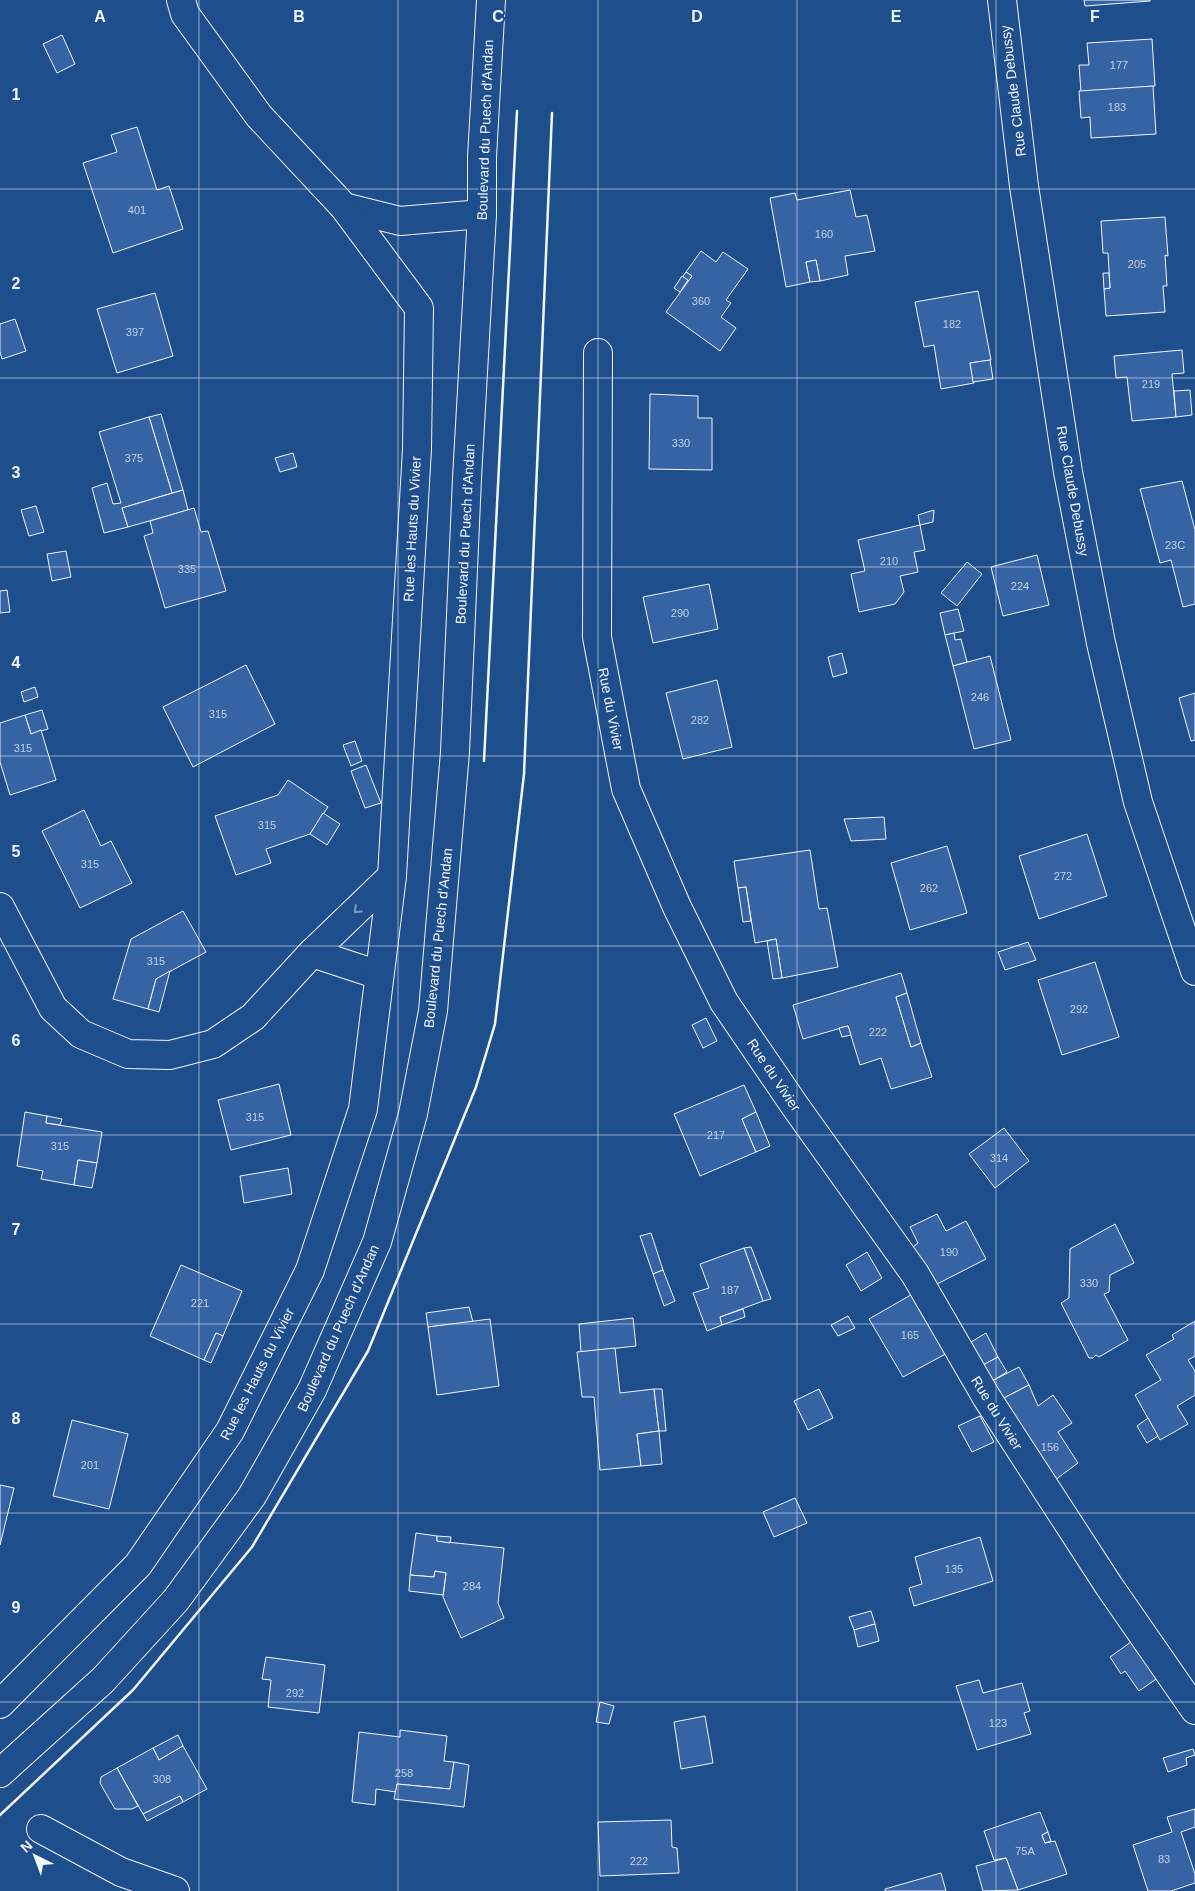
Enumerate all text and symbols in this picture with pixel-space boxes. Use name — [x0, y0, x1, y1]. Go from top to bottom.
text: A — [94, 8, 106, 25]
text: B — [293, 8, 305, 25]
text: C — [492, 8, 504, 25]
text: D — [691, 8, 703, 25]
text: E — [891, 8, 902, 25]
text: F — [1090, 8, 1100, 25]
street label: Rue Claude Debussy — [997, 24, 1029, 158]
street label: Boulevard du Puech d'Andan — [474, 39, 496, 221]
house number: 177 — [1110, 59, 1128, 71]
text: 1 — [12, 86, 21, 103]
house number: 183 — [1108, 101, 1126, 113]
house number: 401 — [128, 204, 146, 216]
house number: 160 — [815, 228, 833, 240]
house number: 205 — [1128, 258, 1146, 270]
text: 2 — [12, 275, 21, 292]
house number: 360 — [692, 295, 710, 307]
house number: 182 — [943, 318, 961, 330]
house number: 397 — [126, 326, 144, 338]
house number: 219 — [1142, 378, 1160, 390]
street label: Rue Claude Debussy — [1054, 424, 1092, 558]
house number: 330 — [672, 437, 690, 449]
street label: Boulevard du Puech d'Andan — [452, 443, 478, 625]
house number: 375 — [125, 452, 143, 464]
street label: Rue les Hauts du Vivier — [400, 455, 424, 602]
text: 3 — [12, 464, 21, 481]
house number: 23C — [1165, 539, 1185, 551]
house number: 210 — [880, 555, 898, 567]
house number: 335 — [178, 563, 196, 575]
house number: 224 — [1011, 580, 1029, 592]
house number: 290 — [671, 607, 689, 619]
text: 4 — [12, 654, 21, 671]
street label: Rue du Vivier — [595, 666, 627, 752]
house number: 246 — [971, 691, 989, 703]
house number: 315 — [209, 708, 227, 720]
house number: 282 — [691, 714, 709, 726]
house number: 315 — [14, 742, 32, 754]
house number: 315 — [258, 819, 276, 831]
text: 5 — [12, 843, 21, 860]
street label: Boulevard du Puech d'Andan — [421, 847, 455, 1029]
house number: 315 — [81, 858, 99, 870]
house number: 272 — [1054, 870, 1072, 882]
house number: 262 — [920, 882, 938, 894]
one-way arrow — [353, 904, 362, 913]
house number: 315 — [147, 955, 165, 967]
house number: 292 — [1070, 1003, 1088, 1015]
house number: 222 — [869, 1026, 887, 1038]
text: 6 — [12, 1032, 21, 1049]
street label: Rue du Vivier — [744, 1036, 804, 1114]
house number: 315 — [246, 1111, 264, 1123]
house number: 217 — [707, 1129, 725, 1141]
house number: 315 — [51, 1140, 69, 1152]
house number: 314 — [990, 1152, 1008, 1164]
text: 7 — [12, 1221, 21, 1238]
street label: Boulevard du Puech d'Andan — [294, 1242, 382, 1414]
house number: 190 — [940, 1246, 958, 1258]
house number: 330 — [1080, 1277, 1098, 1289]
house number: 187 — [721, 1284, 739, 1296]
house number: 221 — [191, 1297, 209, 1309]
street label: Rue les Hauts du Vivier — [217, 1305, 297, 1443]
house number: 165 — [901, 1329, 919, 1341]
street label: Rue du Vivier — [968, 1373, 1026, 1453]
text: 8 — [12, 1410, 21, 1427]
house number: 156 — [1041, 1441, 1059, 1453]
house number: 201 — [81, 1459, 99, 1471]
house number: 135 — [945, 1563, 963, 1575]
house number: 284 — [463, 1580, 481, 1592]
text: 9 — [12, 1599, 21, 1616]
house number: 292 — [286, 1687, 304, 1699]
house number: 123 — [989, 1717, 1007, 1729]
house number: 258 — [395, 1767, 413, 1779]
house number: 308 — [153, 1773, 171, 1785]
north arrow — [10, 1831, 60, 1881]
text: N — [17, 1837, 35, 1856]
house number: 75A — [1015, 1845, 1035, 1857]
house number: 83 — [1158, 1853, 1170, 1865]
house number: 222 — [630, 1855, 648, 1867]

